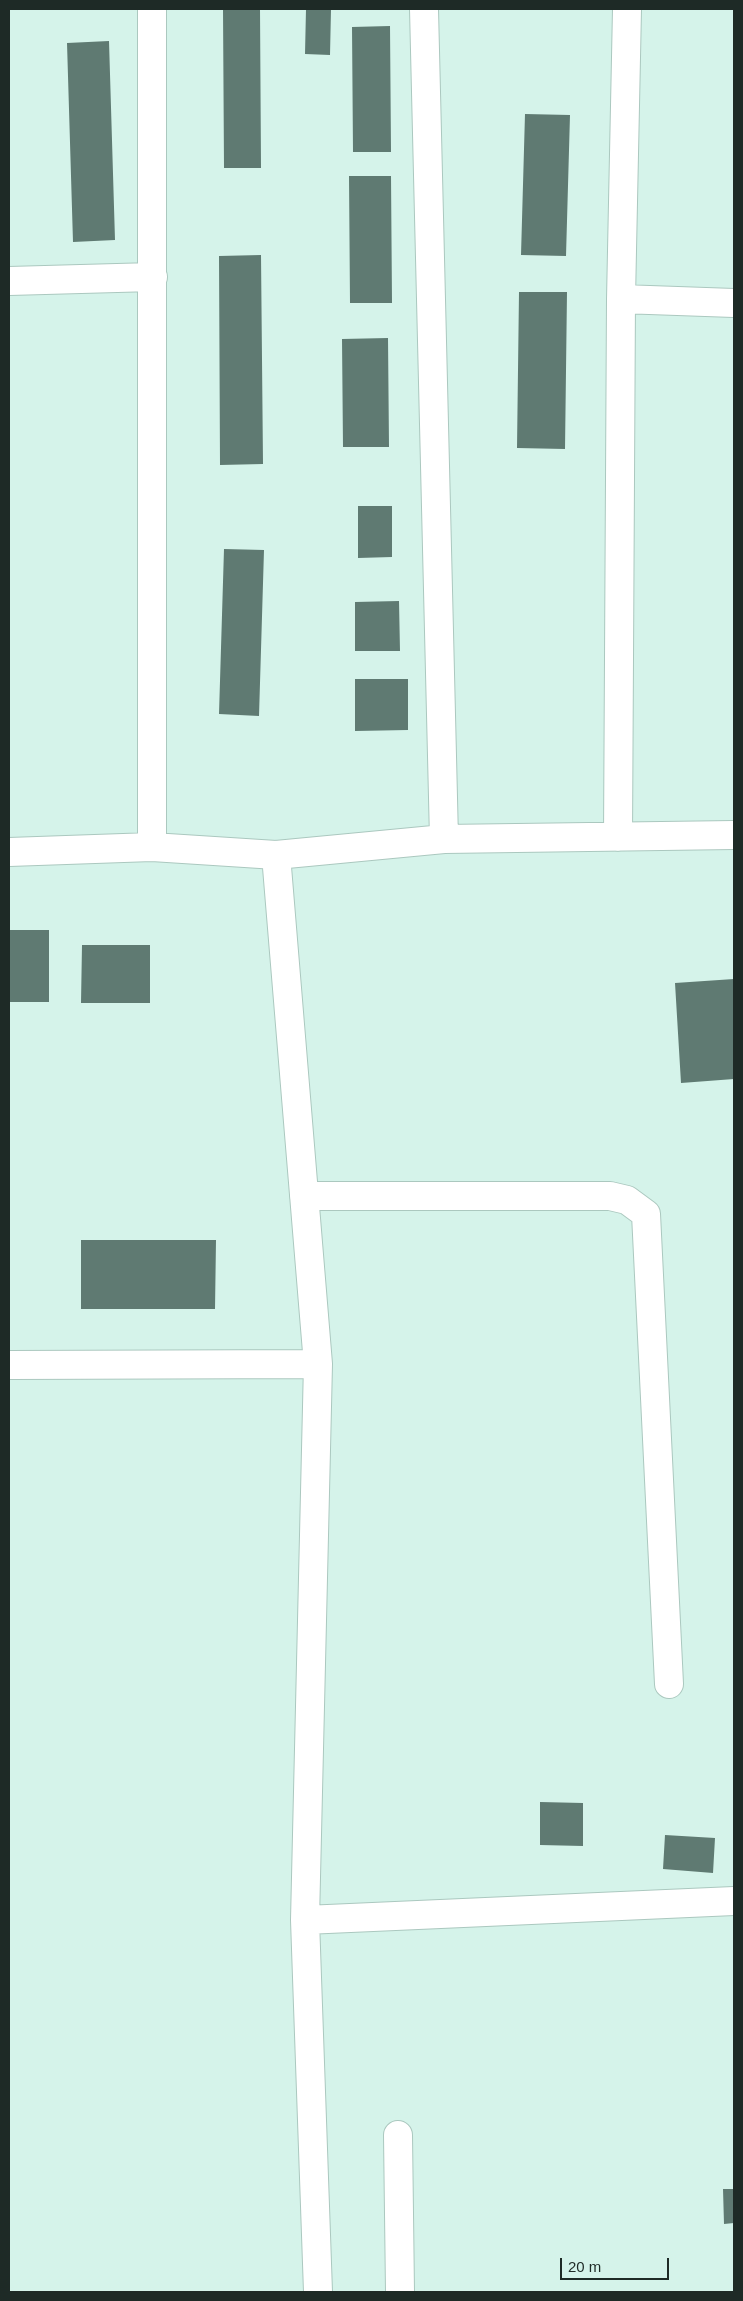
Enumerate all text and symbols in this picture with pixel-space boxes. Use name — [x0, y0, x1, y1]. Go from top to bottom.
scale bar — [563, 2248, 672, 2280]
text: 20 m — [568, 2258, 601, 2275]

